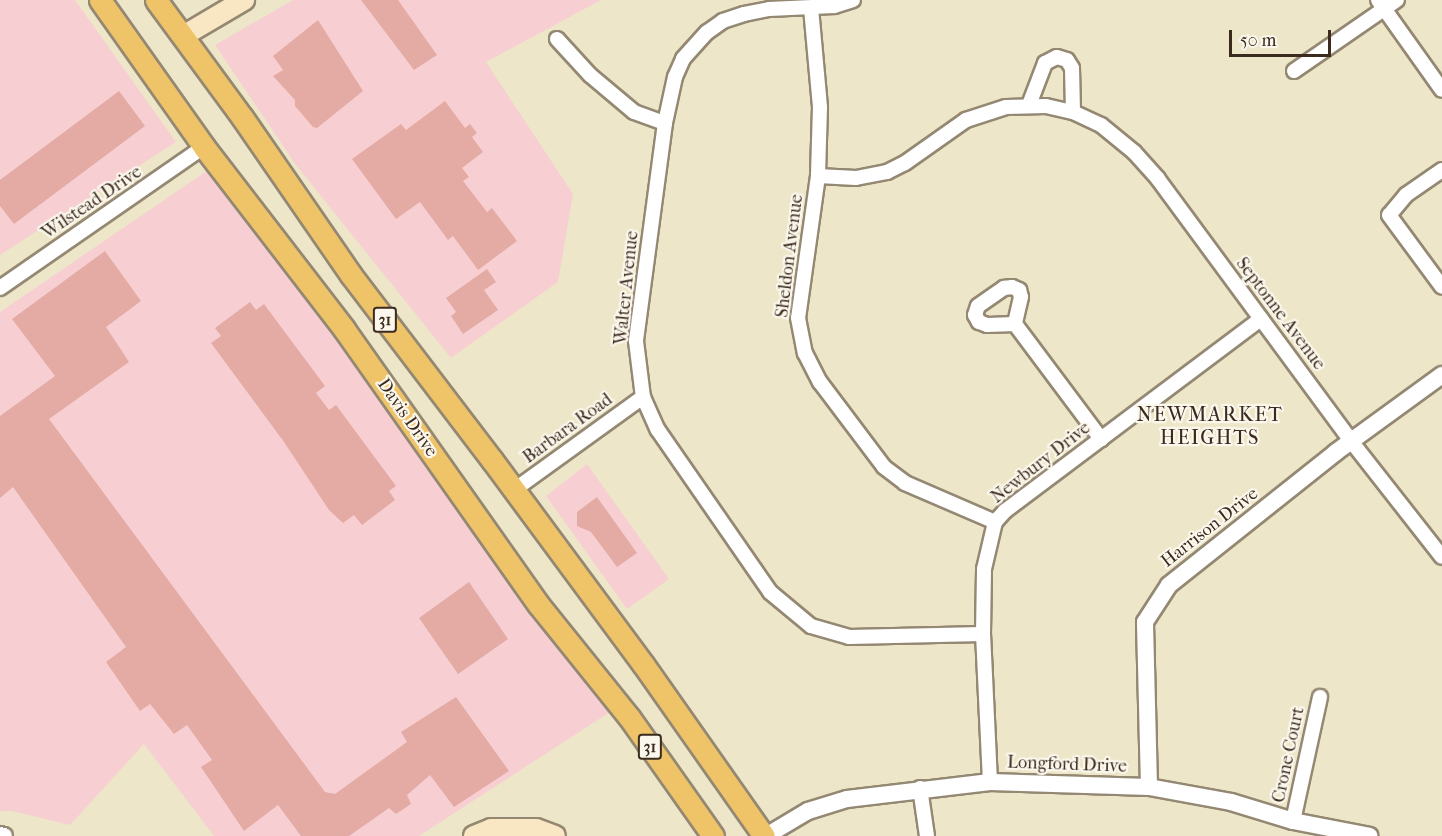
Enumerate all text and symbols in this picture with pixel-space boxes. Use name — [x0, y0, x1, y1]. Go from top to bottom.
scale bar — [1232, 18, 1334, 56]
text: 50 m — [1240, 30, 1276, 51]
street label: Wilstead Drive — [38, 162, 146, 244]
street label: Sheldon Avenue — [772, 193, 808, 319]
street label: Walter Avenue — [610, 230, 644, 346]
street label: Septonne Avenue — [1231, 254, 1329, 374]
road number: 31 — [372, 307, 398, 333]
street label: Davis Drive — [372, 375, 442, 461]
street label: Barbara Road — [519, 389, 617, 469]
district label: NEWMARKET HEIGHTS — [1137, 402, 1283, 449]
street label: Newbury Drive — [987, 418, 1095, 508]
street label: Harrison Drive — [1157, 483, 1263, 573]
street label: Crone Court — [1268, 705, 1310, 805]
road number: 31 — [636, 734, 664, 760]
street label: Longford Drive — [1007, 752, 1127, 778]

